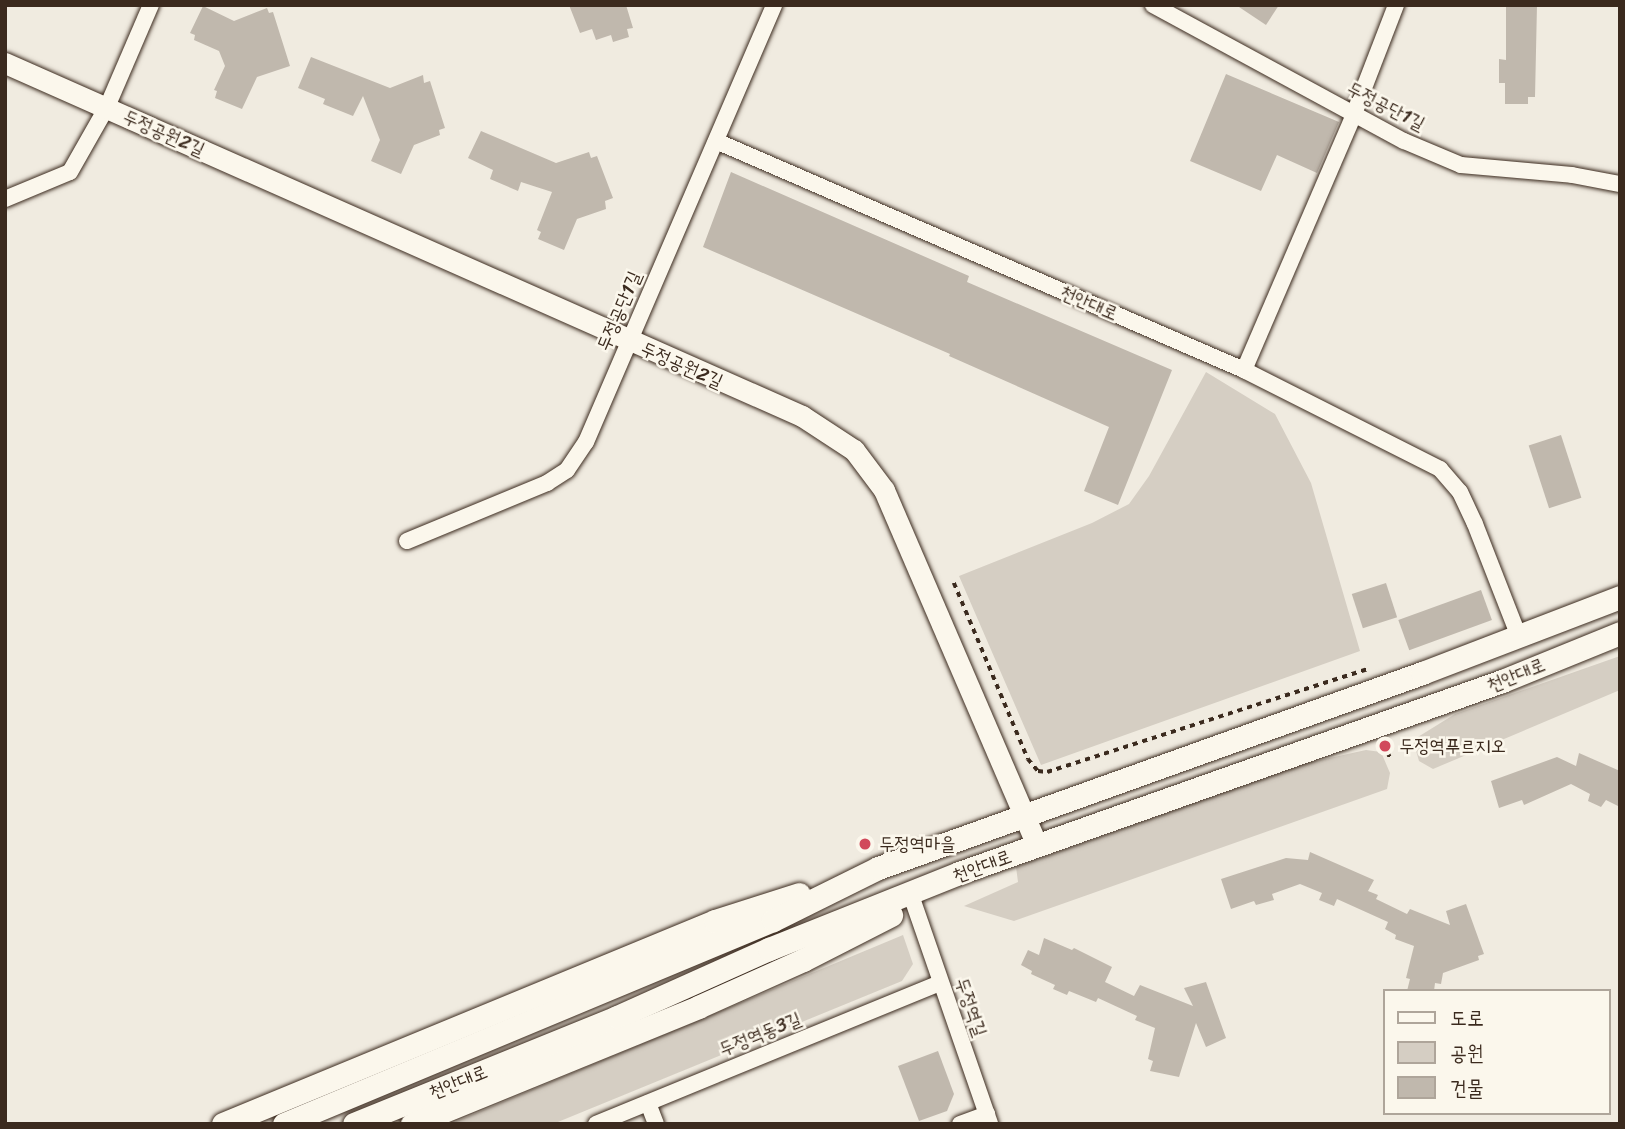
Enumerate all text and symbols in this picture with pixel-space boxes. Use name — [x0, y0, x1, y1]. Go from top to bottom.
street label: 두정공단1길 — [1343, 77, 1429, 135]
street label: 두정공원2길 — [119, 105, 209, 161]
street label: 두정공단1길 — [592, 268, 646, 354]
street label: 천안대로 — [1056, 281, 1122, 325]
street label: 두정공원2길 — [637, 337, 727, 393]
street label: 천안대로 — [1483, 653, 1549, 697]
place label: 두정역푸르지오 — [1399, 735, 1506, 757]
marker: 두정역푸르지오 — [1377, 738, 1393, 754]
place label: 두정역마을 — [879, 833, 955, 855]
marker: 두정역마을 — [857, 836, 873, 852]
street label: 천안대로 — [949, 845, 1015, 887]
street label: 두정역길 — [950, 974, 992, 1040]
legend — [1384, 989, 1611, 1115]
text: 도로 — [1450, 999, 1484, 1037]
street label: 두정역동3길 — [715, 1007, 805, 1061]
text: 공원 — [1450, 1034, 1484, 1072]
street label: 천안대로 — [425, 1060, 491, 1104]
text: 건물 — [1450, 1069, 1484, 1107]

